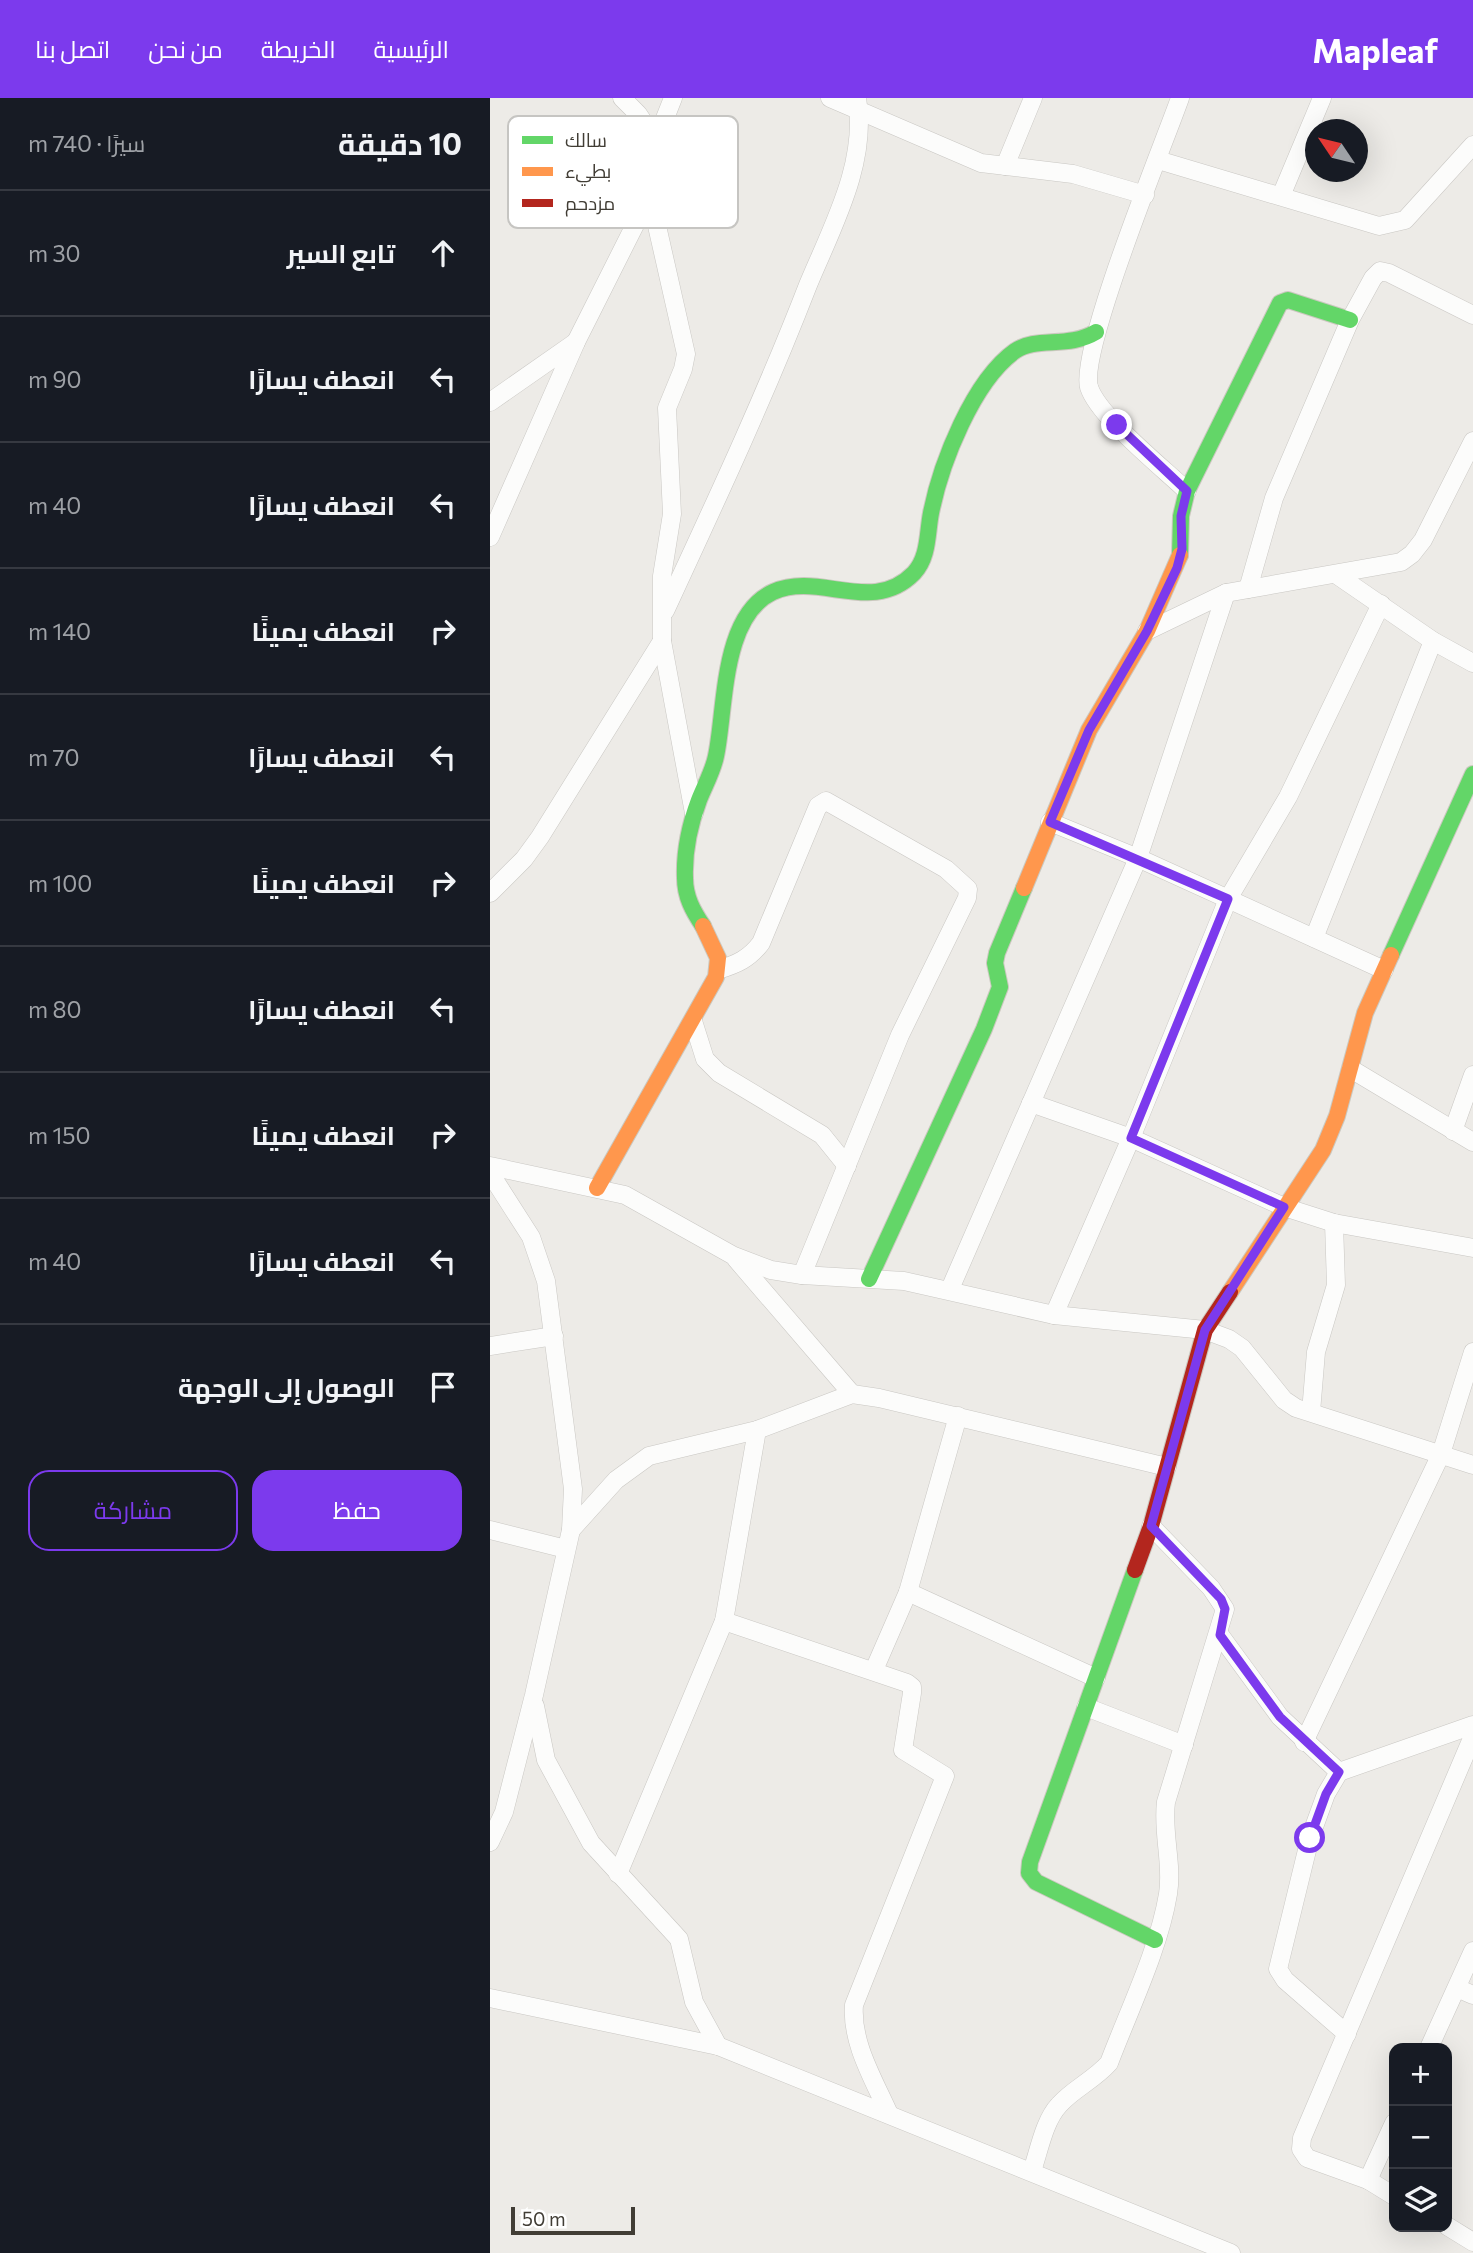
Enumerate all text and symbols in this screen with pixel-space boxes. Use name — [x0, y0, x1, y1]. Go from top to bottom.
text: Mapleaf — [1312, 29, 1438, 70]
text: اتصل بنا — [35, 34, 110, 63]
text: من نحن — [148, 34, 223, 63]
text: الخريطة — [261, 34, 336, 63]
text: الرئيسية — [374, 34, 449, 63]
legend — [508, 116, 738, 228]
north arrow — [1305, 119, 1368, 182]
text: 10 دقيقة — [338, 124, 462, 161]
text: سالك — [565, 128, 607, 151]
text: سيرًا · 740 m — [28, 129, 145, 157]
text: بطيء — [565, 159, 611, 186]
text: مزدحم — [565, 191, 615, 217]
icon: ahead — [424, 234, 462, 272]
text: تابع السير — [287, 237, 395, 268]
text: 30 m — [28, 239, 81, 267]
icon: left — [424, 360, 462, 398]
text: انعطف يسارًا — [248, 363, 395, 394]
text: 90 m — [28, 365, 81, 393]
route end — [1101, 409, 1132, 440]
icon: left — [424, 486, 462, 524]
text: انعطف يسارًا — [248, 489, 395, 520]
text: 40 m — [28, 491, 81, 519]
icon: right — [424, 612, 462, 650]
text: انعطف يمينًا — [251, 615, 395, 646]
text: 140 m — [28, 617, 91, 645]
icon: left — [424, 738, 462, 776]
text: انعطف يسارًا — [248, 741, 395, 772]
text: 70 m — [28, 743, 80, 771]
icon: right — [424, 864, 462, 902]
text: انعطف يمينًا — [251, 867, 395, 898]
text: 100 m — [28, 869, 92, 897]
icon: left — [424, 990, 462, 1028]
text: انعطف يسارًا — [248, 993, 395, 1024]
text: 80 m — [28, 995, 81, 1023]
icon: right — [424, 1116, 462, 1154]
text: انعطف يمينًا — [251, 1119, 395, 1150]
text: 150 m — [28, 1121, 91, 1149]
icon: left — [424, 1242, 462, 1280]
text: انعطف يسارًا — [248, 1245, 395, 1276]
text: 40 m — [28, 1247, 81, 1275]
icon: arrive — [424, 1368, 462, 1406]
text: الوصول إلى الوجهة — [178, 1371, 395, 1402]
button: مشاركة — [28, 1470, 238, 1551]
button: حفظ — [252, 1470, 462, 1551]
route start — [1294, 1822, 1325, 1853]
map controls — [1389, 2043, 1452, 2232]
button: + — [1389, 2043, 1452, 2106]
button: − — [1389, 2106, 1452, 2169]
button: layers — [1389, 2169, 1452, 2232]
scale bar — [511, 2204, 635, 2236]
text: 50 m — [522, 2207, 566, 2230]

